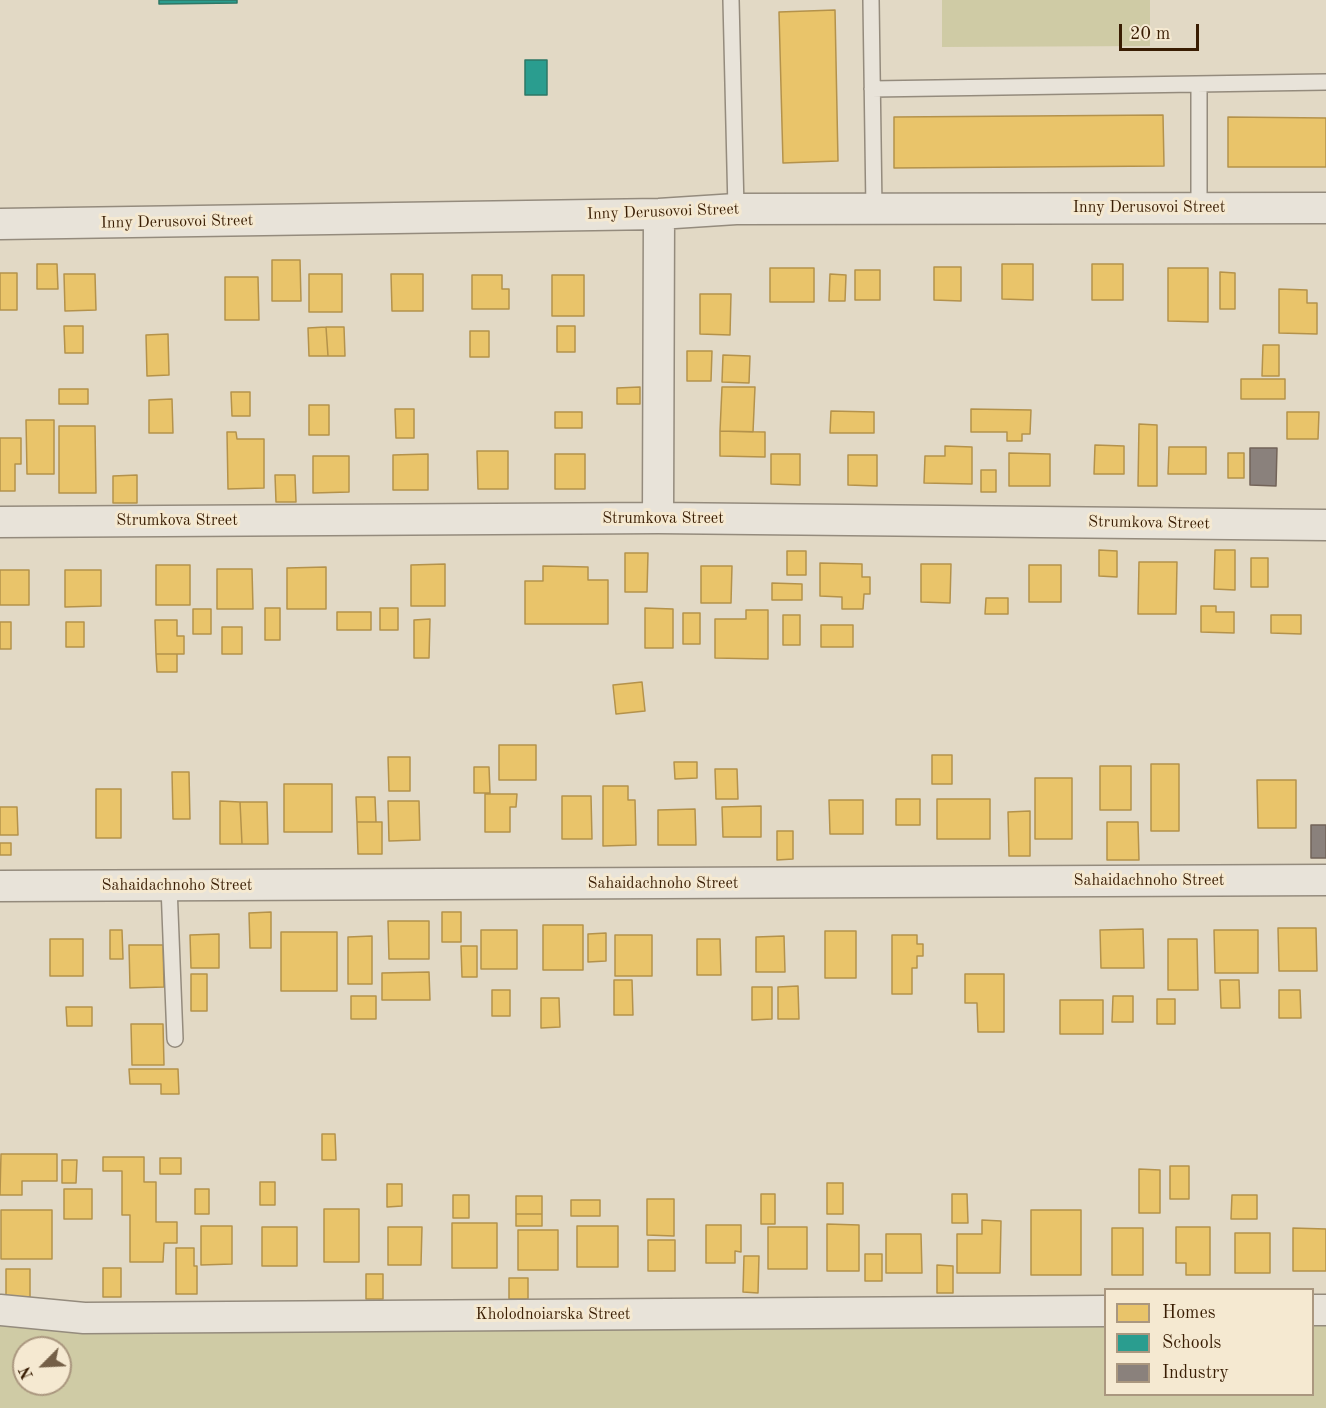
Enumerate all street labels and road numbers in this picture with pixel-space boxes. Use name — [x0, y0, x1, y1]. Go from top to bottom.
street label: Inny Derusovoi Street — [1073, 198, 1225, 218]
street label: Inny Derusovoi Street — [586, 200, 740, 224]
street label: Inny Derusovoi Street — [101, 211, 253, 233]
street label: Strumkova Street — [602, 509, 724, 529]
street label: Strumkova Street — [116, 511, 238, 531]
street label: Strumkova Street — [1088, 512, 1210, 534]
street label: Sahaidachnoho Street — [1074, 871, 1224, 891]
street label: Sahaidachnoho Street — [588, 874, 738, 894]
street label: Sahaidachnoho Street — [102, 876, 252, 896]
street label: Kholodnoiarska Street — [476, 1305, 630, 1325]

